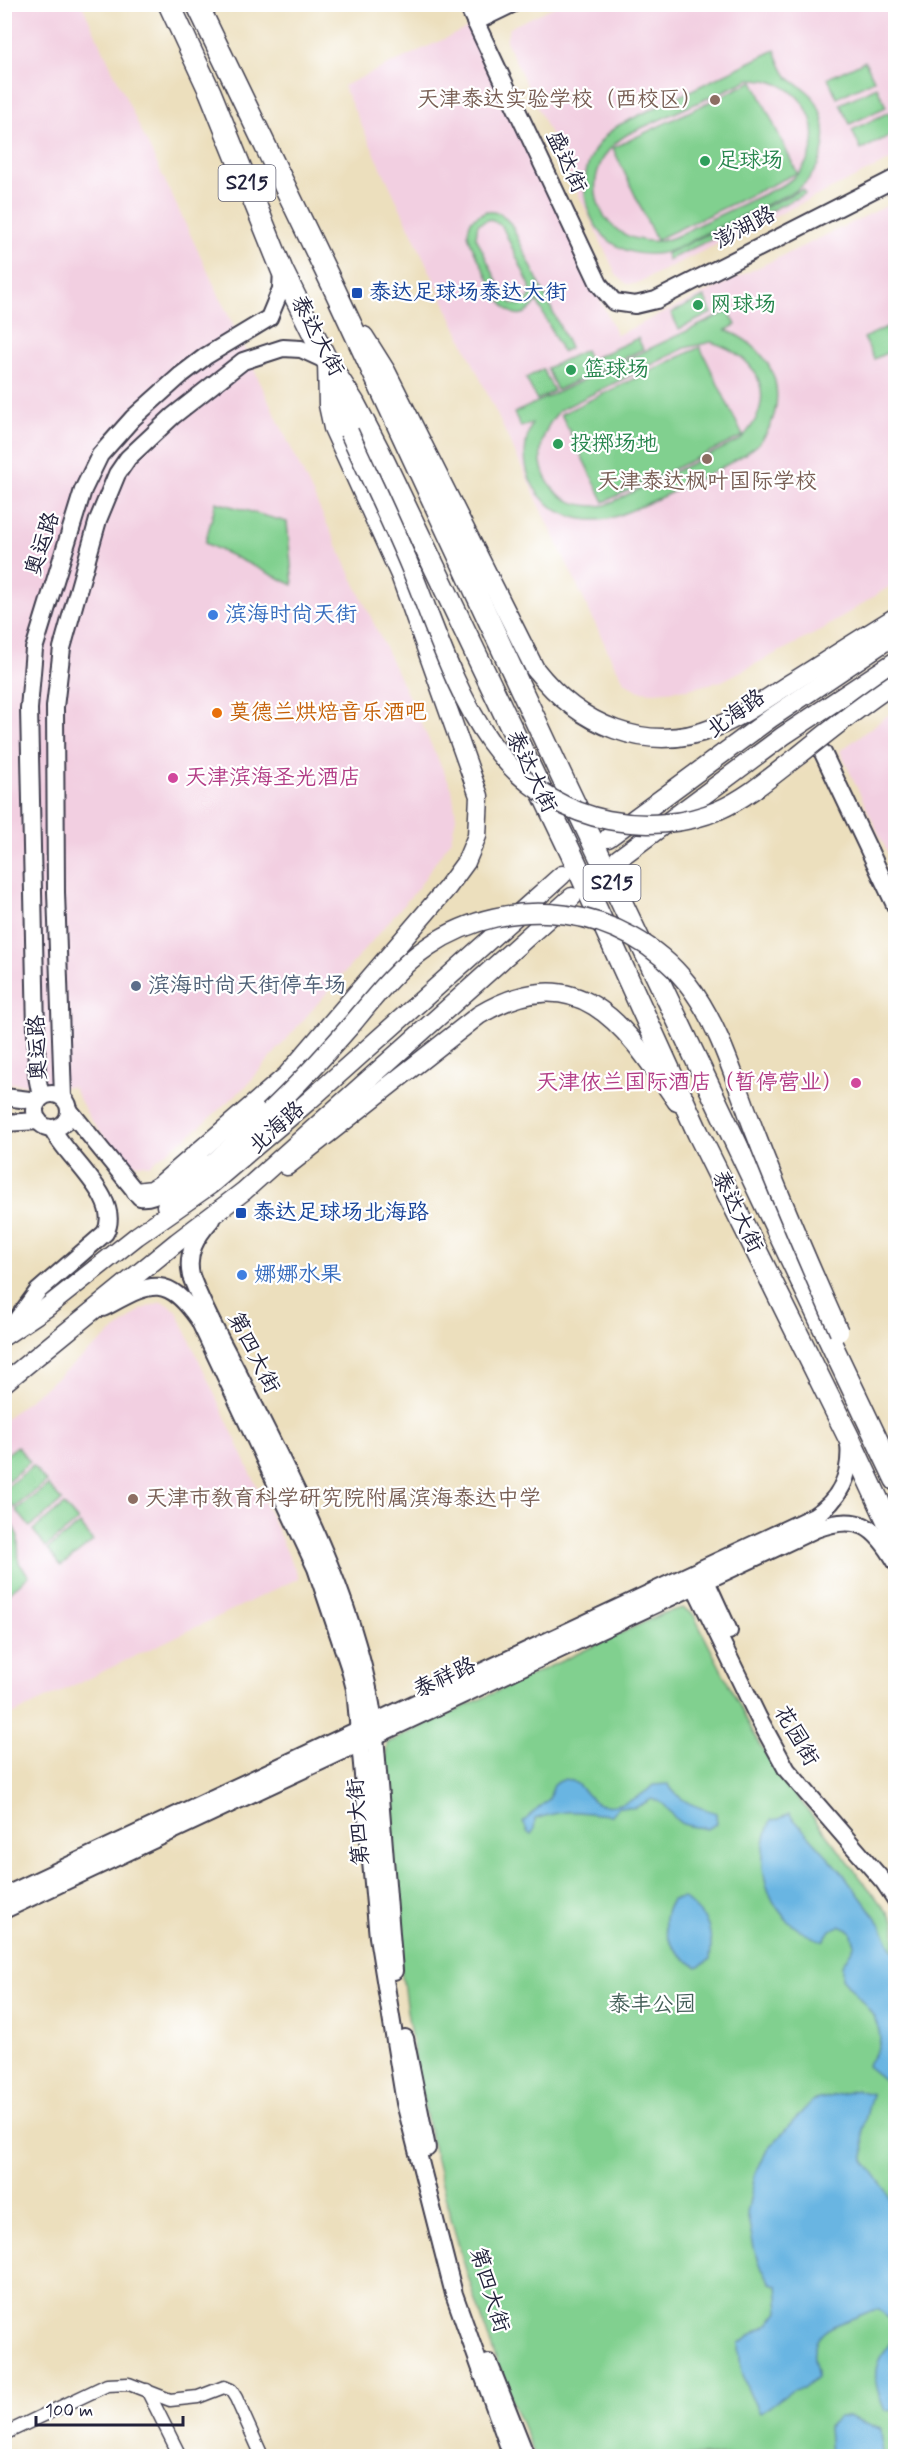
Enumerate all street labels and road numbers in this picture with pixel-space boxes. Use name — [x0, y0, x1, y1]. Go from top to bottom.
street label: 盛达街 — [539, 126, 593, 198]
road number: S215 — [218, 165, 276, 201]
street label: 澎湖路 — [709, 200, 781, 256]
street label: 泰达大街 — [284, 291, 350, 381]
street label: 奥运路 — [19, 508, 67, 580]
street label: 北海路 — [701, 683, 771, 745]
street label: 泰达大街 — [499, 726, 563, 818]
road number: S215 — [584, 865, 640, 901]
street label: 奥运路 — [23, 1015, 53, 1081]
street label: 北海路 — [243, 1096, 311, 1160]
street label: 泰达大街 — [705, 1166, 769, 1258]
street label: 第四大街 — [221, 1307, 285, 1399]
street label: 泰祥路 — [409, 1651, 481, 1705]
street label: 花园街 — [767, 1700, 825, 1772]
street label: 第四大街 — [342, 1777, 376, 1867]
street label: 第四大街 — [463, 2244, 515, 2336]

